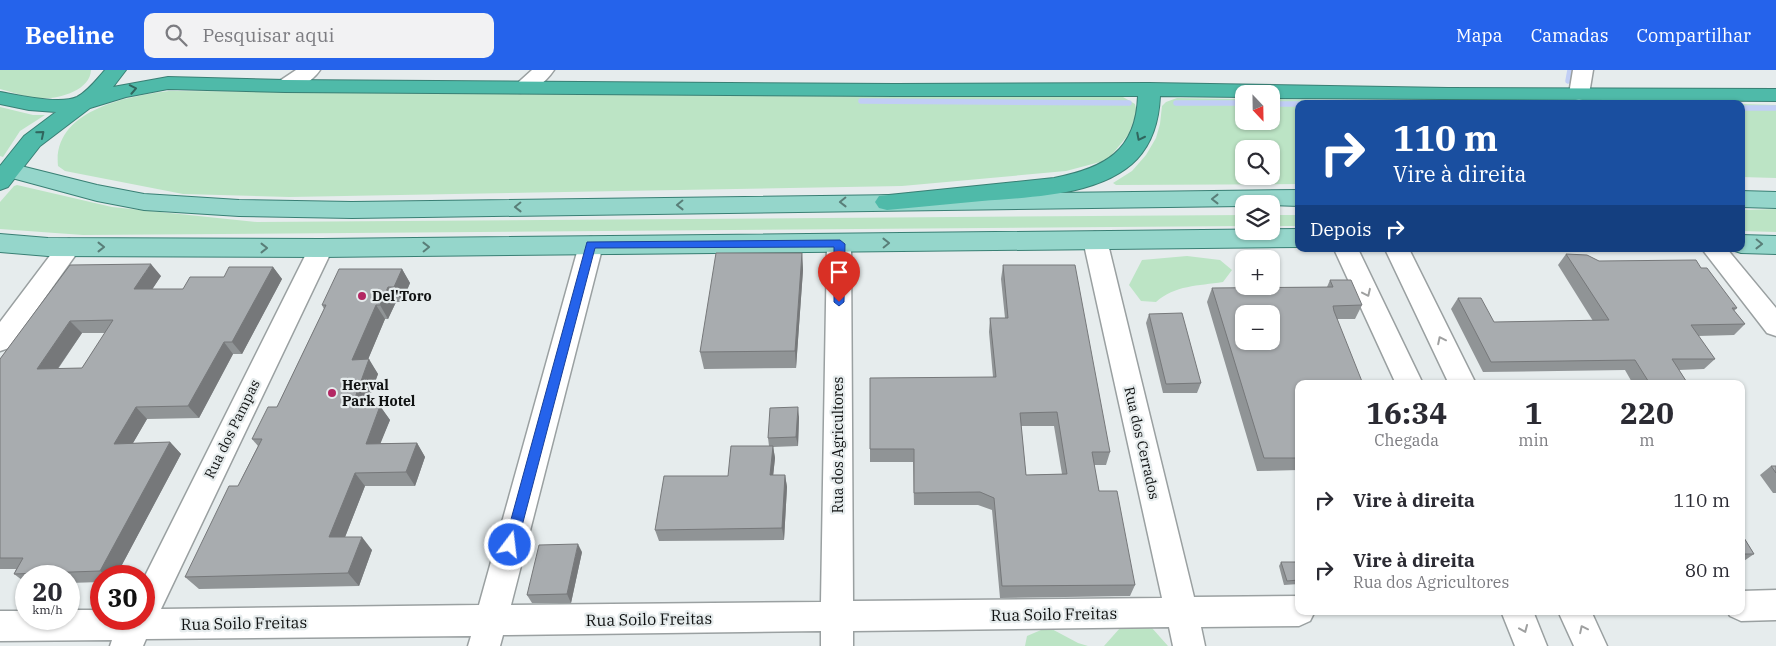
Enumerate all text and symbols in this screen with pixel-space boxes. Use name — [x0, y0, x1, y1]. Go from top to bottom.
search box — [144, 13, 494, 58]
text: Beeline — [25, 19, 114, 51]
icon: search — [162, 21, 190, 49]
text: Pesquisar aqui — [202, 23, 334, 47]
text: Mapa — [1456, 24, 1503, 47]
text: Camadas — [1531, 24, 1609, 47]
text: Compartilhar — [1637, 24, 1751, 47]
one-way arrow — [129, 84, 138, 94]
north arrow — [1235, 85, 1280, 130]
map controls — [1235, 85, 1280, 350]
text: 110 m — [1393, 115, 1498, 161]
icon: right — [1310, 120, 1375, 185]
one-way arrow — [35, 131, 44, 139]
one-way arrow — [1136, 131, 1146, 140]
button: search — [1235, 140, 1280, 185]
text: Vire à direita — [1393, 159, 1526, 188]
one-way arrow — [1211, 194, 1218, 204]
button: layers — [1235, 195, 1280, 240]
one-way arrow — [838, 197, 846, 207]
one-way arrow — [676, 200, 684, 210]
one-way arrow — [513, 202, 521, 212]
icon: right — [1381, 215, 1409, 243]
text: Depois — [1310, 217, 1371, 241]
one-way arrow — [882, 238, 890, 248]
one-way arrow — [1755, 239, 1763, 250]
one-way arrow — [98, 242, 105, 252]
one-way arrow — [422, 242, 430, 252]
one-way arrow — [260, 243, 268, 253]
button: + — [1235, 250, 1280, 295]
pin — [818, 251, 860, 302]
icon: arrive — [825, 258, 853, 286]
place label: Del'Toro — [372, 287, 432, 305]
one-way arrow — [1360, 288, 1371, 297]
marker: Del'Toro — [356, 290, 368, 302]
button: − — [1235, 305, 1280, 350]
one-way arrow — [1437, 336, 1447, 345]
street label: Rua dos Pampas — [200, 376, 264, 482]
place label: Herval Park Hotel — [342, 376, 416, 410]
street label: Rua dos Agricultores — [829, 376, 847, 513]
street label: Rua dos Cerrados — [1120, 385, 1164, 501]
marker: Herval Park Hotel — [326, 387, 338, 399]
text: 16:34 — [1366, 393, 1447, 432]
text: 1 — [1525, 393, 1543, 432]
text: 220 — [1620, 393, 1674, 432]
text: Chegada — [1374, 430, 1439, 450]
text: min — [1518, 430, 1549, 450]
text: m — [1639, 430, 1655, 450]
icon: right — [1310, 486, 1338, 514]
text: Vire à direita — [1353, 488, 1475, 512]
text: 110 m — [1673, 488, 1730, 512]
position arrow — [483, 518, 535, 570]
text: Vire à direita — [1353, 548, 1475, 572]
icon: right — [1310, 556, 1338, 584]
text: 80 m — [1685, 558, 1730, 582]
speed limit sign: 30 — [90, 565, 155, 630]
text: Rua dos Agricultores — [1353, 572, 1509, 592]
text: 20 — [32, 575, 63, 608]
text: km/h — [32, 602, 63, 617]
street label: Rua Soilo Freitas — [991, 603, 1117, 625]
street label: Rua Soilo Freitas — [586, 608, 712, 630]
street label: Rua Soilo Freitas — [181, 612, 307, 634]
one-way arrow — [1518, 624, 1528, 633]
one-way arrow — [1579, 625, 1589, 634]

